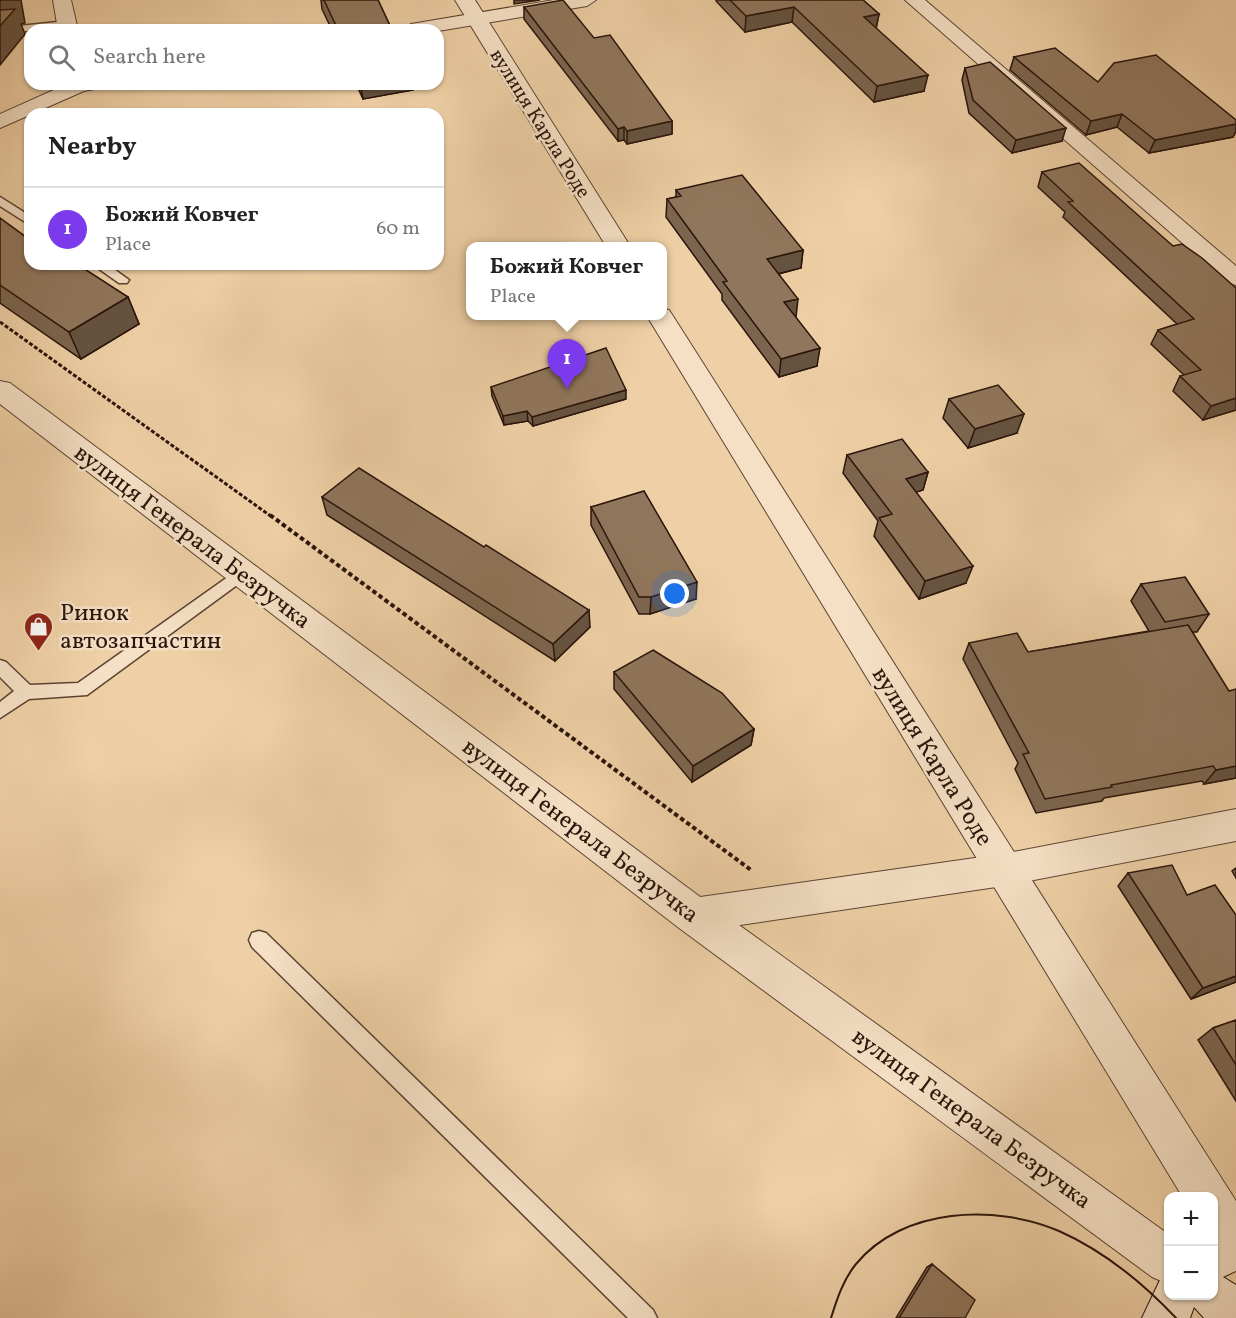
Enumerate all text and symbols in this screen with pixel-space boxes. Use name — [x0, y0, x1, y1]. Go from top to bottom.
search box — [24, 24, 444, 90]
icon: search — [45, 41, 78, 74]
text: Search here — [93, 42, 206, 73]
street label: вулиця Карла Роде — [482, 44, 597, 204]
text: Nearby — [48, 129, 137, 165]
text: Божий Ковчег — [105, 200, 258, 231]
text: 1 — [63, 215, 72, 243]
text: 60 m — [376, 215, 420, 243]
text: Place — [105, 231, 151, 259]
popup — [466, 242, 667, 320]
text: Божий Ковчег — [490, 252, 643, 283]
text: Place — [490, 283, 536, 311]
pin: 1 — [548, 340, 586, 389]
street label: вулиця Генерала Безручка — [66, 437, 317, 638]
your location — [660, 579, 689, 608]
place label: Ринок автозапчастин — [60, 597, 221, 659]
shop icon: Ринок автозапчастин — [23, 610, 55, 652]
street label: вулиця Карла Роде — [862, 661, 1000, 853]
street label: вулиця Генерала Безручка — [454, 731, 705, 932]
street label: вулиця Генерала Безручка — [844, 1021, 1098, 1218]
map controls — [1164, 1192, 1218, 1300]
button: + — [1164, 1192, 1218, 1246]
button: − — [1164, 1246, 1218, 1300]

